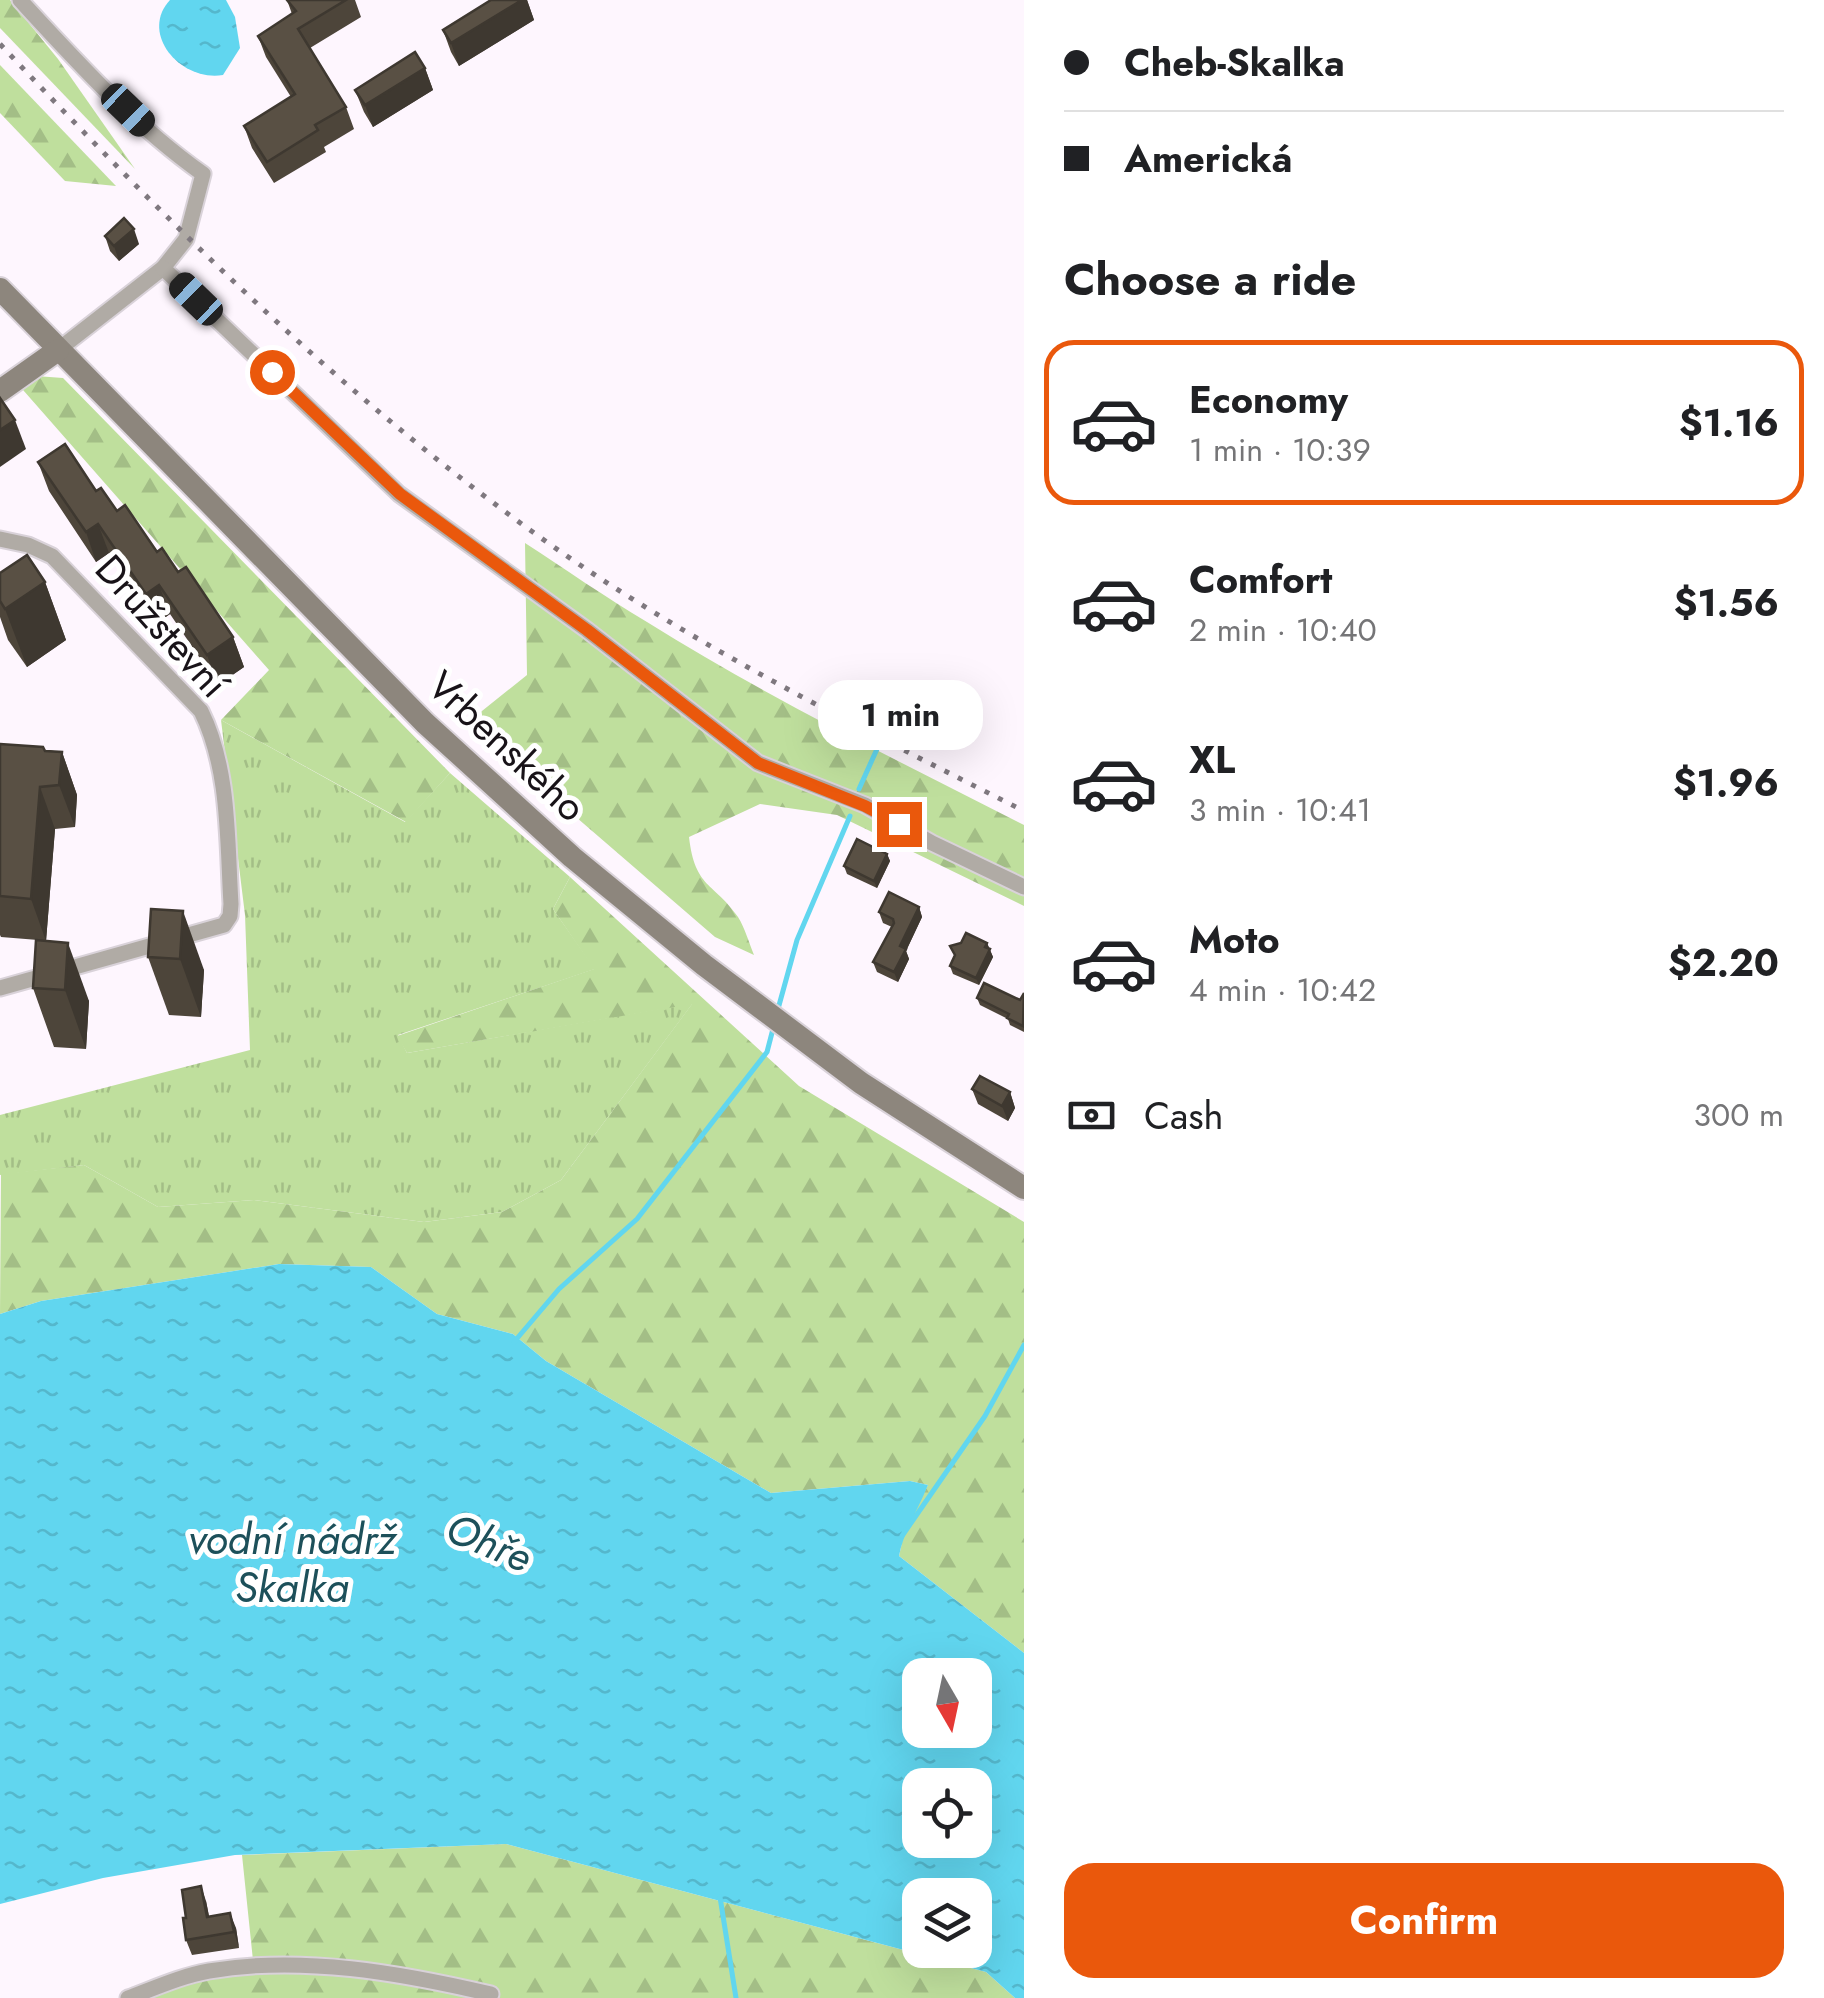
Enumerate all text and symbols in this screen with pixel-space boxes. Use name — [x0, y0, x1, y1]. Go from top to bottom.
text: Cheb-Skalka — [1124, 35, 1345, 90]
car — [96, 78, 160, 142]
text: Americká — [1124, 131, 1292, 186]
text: Choose a ride — [1064, 247, 1356, 312]
car — [164, 267, 228, 331]
route start — [250, 350, 295, 395]
text: Economy — [1189, 372, 1348, 427]
icon: car — [1069, 378, 1159, 468]
text: $1.16 — [1679, 395, 1779, 450]
text: 1 min · 10:39 — [1189, 427, 1371, 473]
street label: Družstevní — [82, 542, 243, 712]
text: Comfort — [1189, 552, 1332, 607]
icon: car — [1069, 558, 1159, 648]
text: $1.56 — [1674, 575, 1779, 630]
text: 2 min · 10:40 — [1189, 607, 1377, 653]
street label: Vrbenského — [415, 657, 599, 835]
callout: 1 min — [816, 679, 982, 749]
text: 1 min — [861, 692, 940, 738]
text: XL — [1189, 732, 1235, 787]
icon: car — [1069, 738, 1159, 828]
text: $1.96 — [1673, 755, 1779, 810]
text: 3 min · 10:41 — [1189, 787, 1371, 833]
route end — [877, 802, 922, 847]
text: Moto — [1189, 912, 1280, 967]
icon: car — [1069, 918, 1159, 1008]
text: $2.20 — [1668, 935, 1779, 990]
text: 4 min · 10:42 — [1189, 967, 1376, 1013]
icon: cash — [1064, 1088, 1119, 1143]
text: Cash — [1144, 1088, 1224, 1143]
text: 300 m — [1694, 1092, 1784, 1138]
water label: Ohře — [436, 1497, 541, 1588]
water label: vodní nádrž Skalka — [188, 1509, 398, 1618]
north arrow — [902, 1658, 992, 1748]
map controls — [902, 1658, 992, 1968]
button: locate — [902, 1768, 992, 1858]
button: Confirm — [1064, 1863, 1784, 1978]
button: layers — [902, 1878, 992, 1968]

